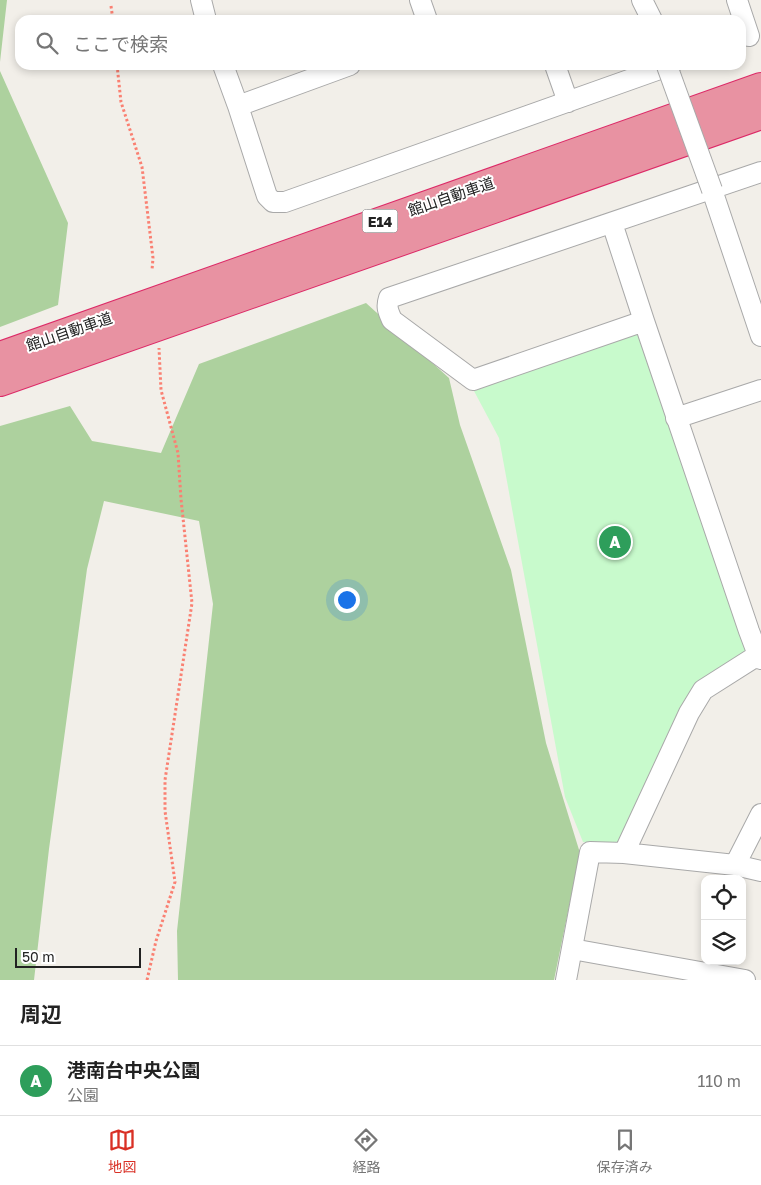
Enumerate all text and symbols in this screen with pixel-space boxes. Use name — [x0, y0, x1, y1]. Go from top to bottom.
search box — [15, 15, 746, 70]
icon: search — [33, 29, 61, 57]
text: ここで検索 — [73, 32, 168, 55]
street label: 館山自動車道 — [406, 173, 496, 219]
road number: E14 — [362, 210, 398, 232]
street label: 館山自動車道 — [24, 308, 114, 354]
pin: A — [599, 523, 631, 561]
your location — [334, 587, 360, 613]
map controls — [701, 875, 746, 965]
button: locate — [701, 875, 746, 920]
button: layers — [701, 920, 746, 965]
scale bar — [15, 945, 141, 968]
text: 50 m — [22, 948, 55, 965]
text: 周辺 — [20, 1001, 62, 1027]
text: 港南台中央公園 — [67, 1058, 200, 1081]
text: A — [30, 1071, 42, 1091]
text: 110 m — [697, 1071, 741, 1091]
text: 公園 — [67, 1085, 99, 1105]
tab: 地図 — [108, 1126, 136, 1176]
tab: 経路 — [352, 1126, 380, 1176]
tab: 保存済み — [597, 1126, 653, 1176]

